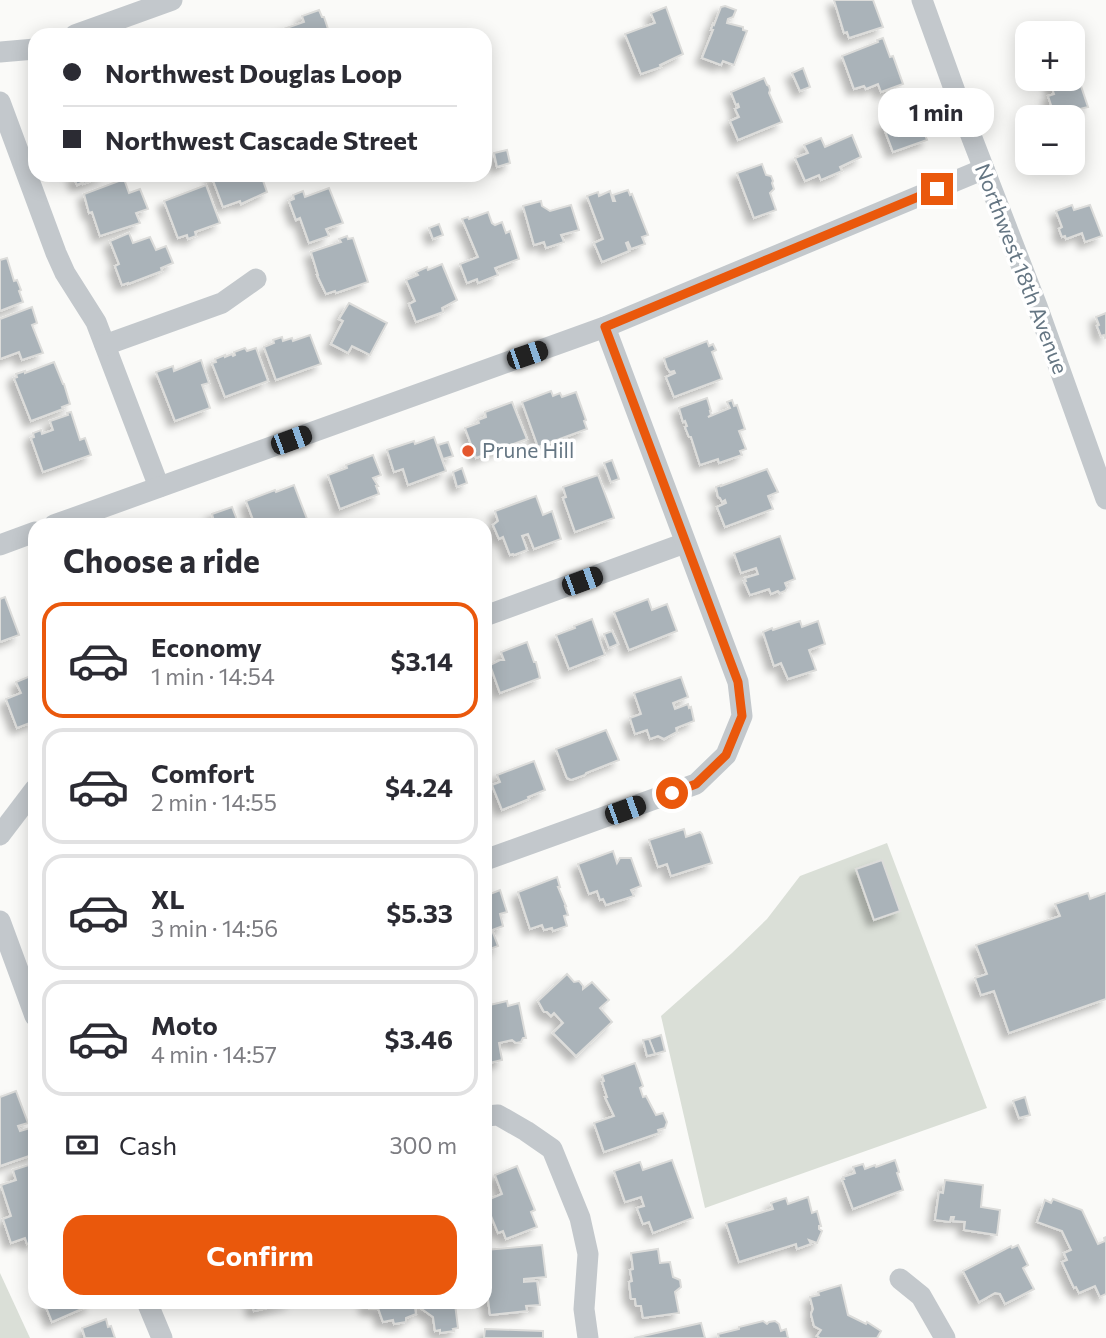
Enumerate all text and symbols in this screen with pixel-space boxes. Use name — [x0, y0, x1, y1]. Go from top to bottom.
map controls — [1015, 21, 1085, 175]
button: + — [1015, 21, 1085, 91]
text: Northwest Douglas Loop — [105, 57, 402, 88]
callout: 1 min — [879, 88, 995, 136]
text: 1 min — [909, 98, 963, 126]
button: − — [1015, 105, 1085, 175]
text: Northwest Cascade Street — [105, 124, 418, 155]
street label: Northwest 18th Avenue — [971, 160, 1074, 377]
route end — [921, 173, 953, 205]
car — [504, 338, 551, 372]
car — [268, 423, 315, 457]
place label: Prune Hill — [482, 437, 574, 462]
marker: Prune Hill — [460, 443, 476, 459]
text: Choose a ride — [63, 540, 260, 580]
car — [559, 564, 606, 598]
icon: car — [67, 629, 130, 692]
text: Economy — [151, 631, 262, 662]
text: $3.14 — [391, 645, 453, 676]
text: 1 min · 14:54 — [151, 662, 275, 690]
icon: car — [67, 755, 130, 818]
text: Comfort — [151, 757, 254, 788]
text: $4.24 — [385, 771, 453, 802]
route start — [656, 777, 688, 809]
text: 2 min · 14:55 — [151, 788, 277, 816]
car — [602, 793, 649, 827]
icon: car — [67, 881, 130, 944]
text: XL — [151, 883, 185, 914]
text: $5.33 — [386, 897, 453, 928]
text: 3 min · 14:56 — [151, 914, 278, 942]
icon: car — [67, 1007, 130, 1070]
text: Moto — [151, 1009, 218, 1040]
text: $3.46 — [385, 1023, 453, 1054]
text: 4 min · 14:57 — [151, 1040, 277, 1068]
icon: cash — [63, 1126, 101, 1164]
text: Cash — [119, 1129, 177, 1160]
text: 300 m — [389, 1131, 457, 1159]
button: Confirm — [63, 1215, 457, 1295]

